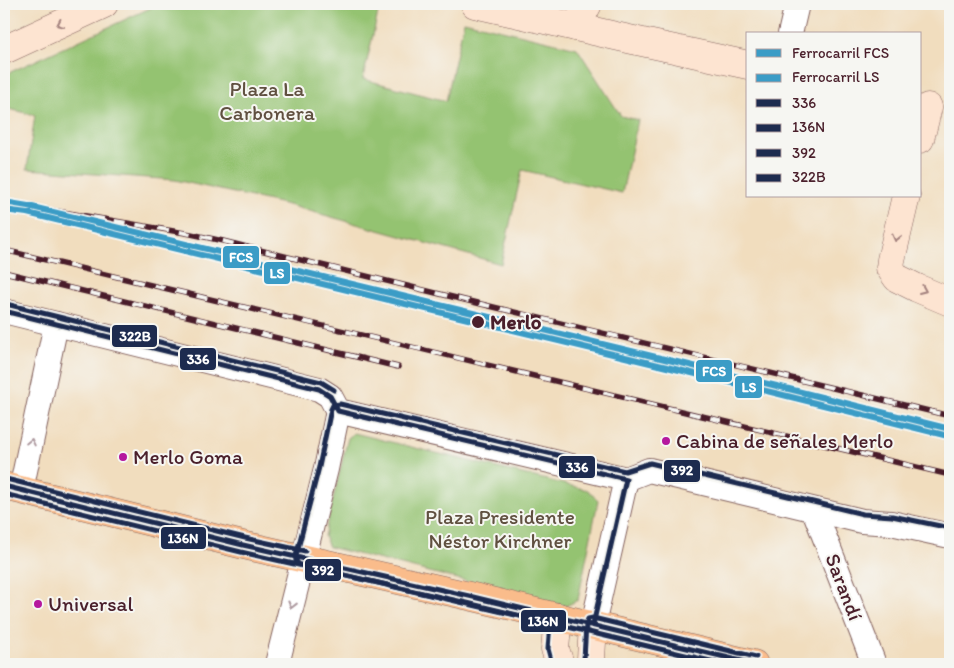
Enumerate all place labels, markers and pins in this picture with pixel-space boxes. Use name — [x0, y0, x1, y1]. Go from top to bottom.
place label: Merlo — [490, 309, 542, 334]
marker: Merlo — [470, 314, 486, 330]
place label: Cabina de señales Merlo — [676, 428, 893, 453]
marker: Cabina de señales Merlo — [660, 435, 672, 447]
place label: Merlo Goma — [133, 444, 243, 469]
marker: Merlo Goma — [117, 451, 129, 463]
place label: Universal — [48, 591, 133, 616]
marker: Universal — [32, 598, 44, 610]

